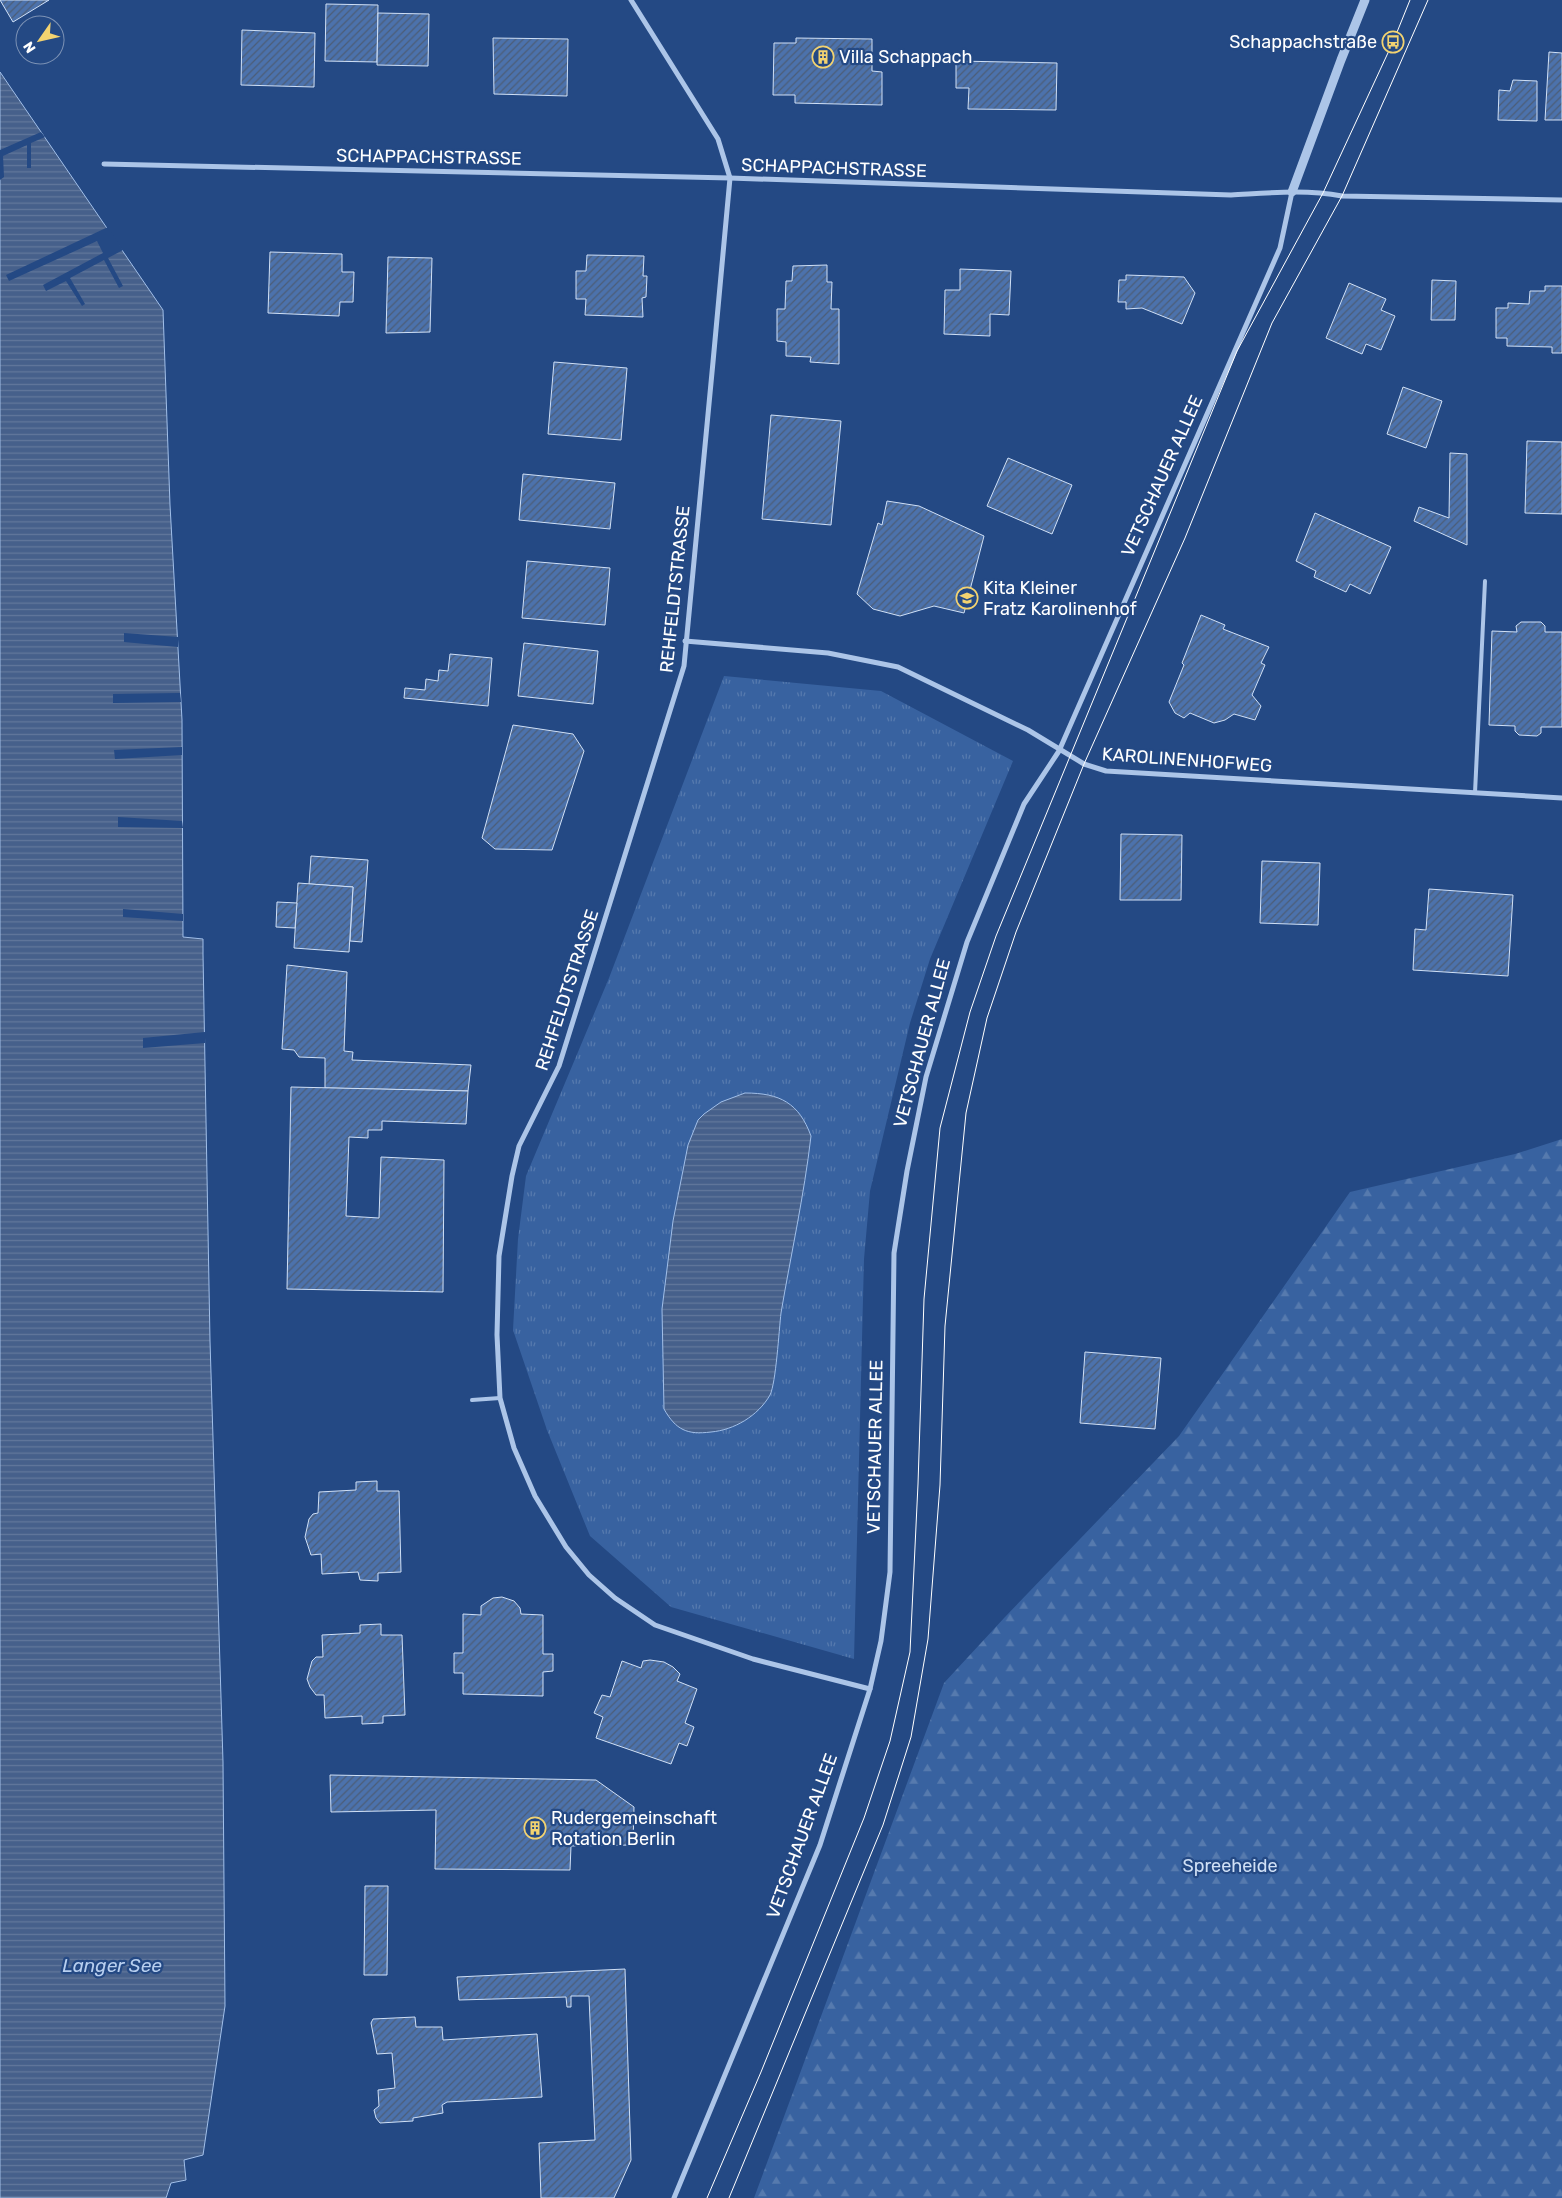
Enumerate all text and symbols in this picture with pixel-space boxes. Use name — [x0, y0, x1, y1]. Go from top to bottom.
north arrow — [15, 15, 65, 65]
bus stop icon: Schappachstraße — [1381, 30, 1405, 54]
place label: Schappachstraße — [1229, 31, 1377, 53]
text: N — [20, 38, 40, 56]
building icon: Villa Schappach — [811, 45, 835, 69]
place label: Villa Schappach — [839, 46, 973, 68]
street label: SCHAPPACHSTRASSE — [336, 144, 522, 170]
street label: SCHAPPACHSTRASSE — [741, 154, 927, 182]
street label: VETSCHAUER ALLEE — [1117, 392, 1207, 560]
street label: REHFELDTSTRASSE — [655, 504, 695, 674]
place label: Kita Kleiner Fratz Karolinenhof — [983, 577, 1137, 620]
school or university icon: Kita Kleiner Fratz Karolinenhof — [955, 586, 979, 610]
street label: KAROLINENHOFWEG — [1101, 743, 1273, 777]
street label: REHFELDTSTRASSE — [531, 907, 603, 1073]
street label: VETSCHAUER ALLEE — [889, 956, 955, 1130]
street label: VETSCHAUER ALLEE — [862, 1360, 888, 1534]
street label: VETSCHAUER ALLEE — [762, 1750, 842, 1922]
place label: Rudergemeinschaft Rotation Berlin — [551, 1807, 717, 1850]
building icon: Rudergemeinschaft Rotation Berlin — [523, 1816, 547, 1840]
park label: Spreeheide — [1183, 1855, 1277, 1877]
water label: Langer See — [62, 1954, 162, 1977]

